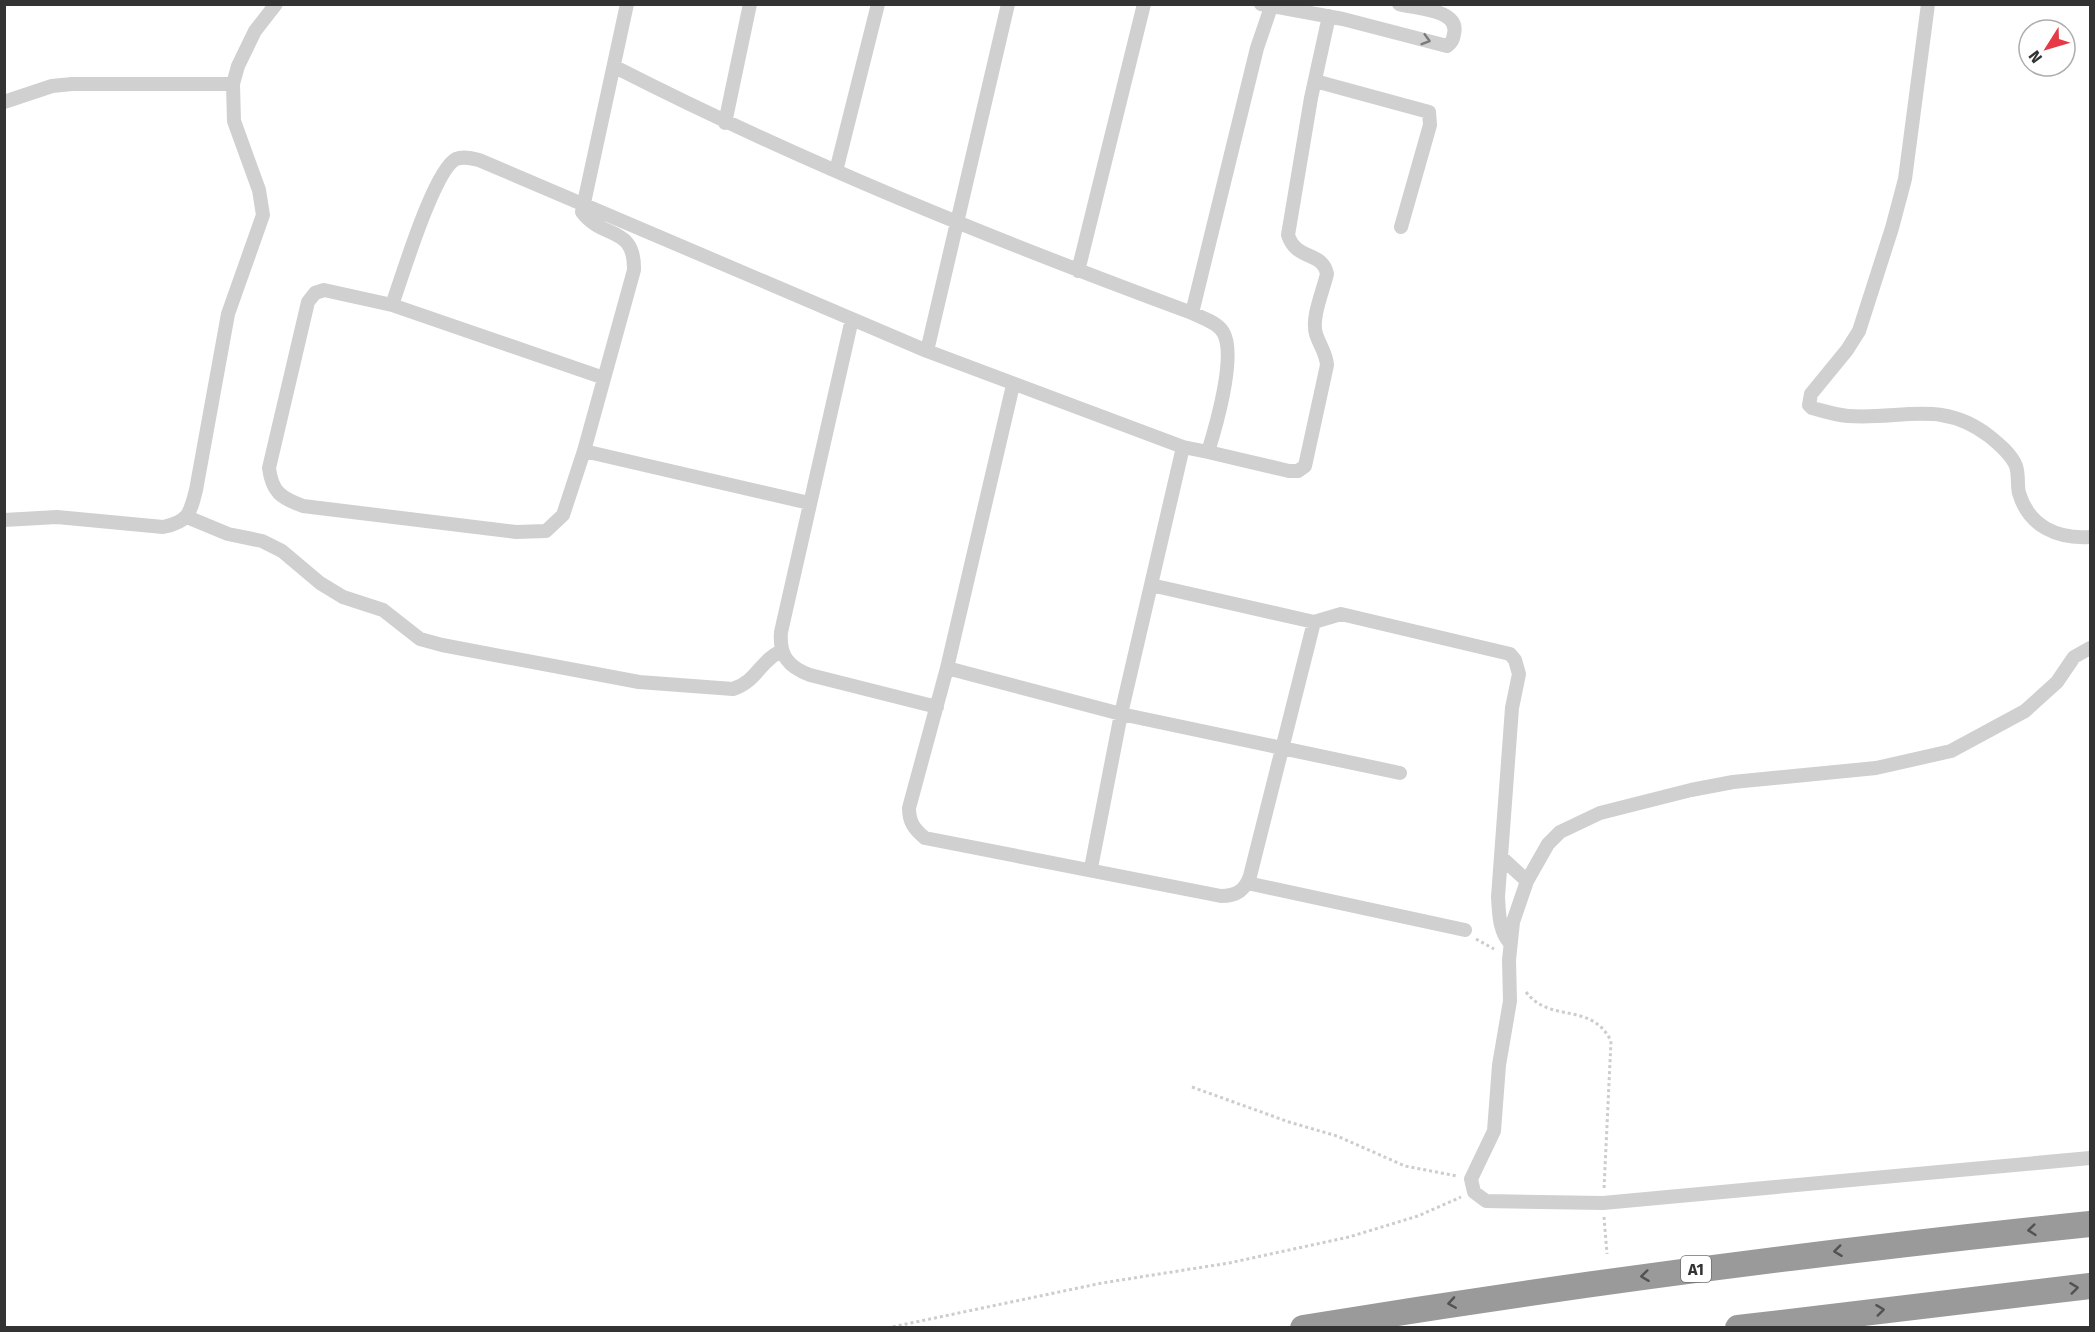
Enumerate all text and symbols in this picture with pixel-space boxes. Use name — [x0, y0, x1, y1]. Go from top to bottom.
north arrow — [2017, 18, 2077, 78]
one-way arrow — [1421, 33, 1431, 45]
text: N — [2025, 47, 2046, 67]
one-way arrow — [2028, 1223, 2037, 1236]
one-way arrow — [1834, 1244, 1843, 1256]
road number: A1 — [1681, 1256, 1711, 1282]
one-way arrow — [1640, 1269, 1650, 1281]
one-way arrow — [2069, 1282, 2078, 1294]
one-way arrow — [1447, 1297, 1457, 1309]
one-way arrow — [1875, 1305, 1884, 1317]

